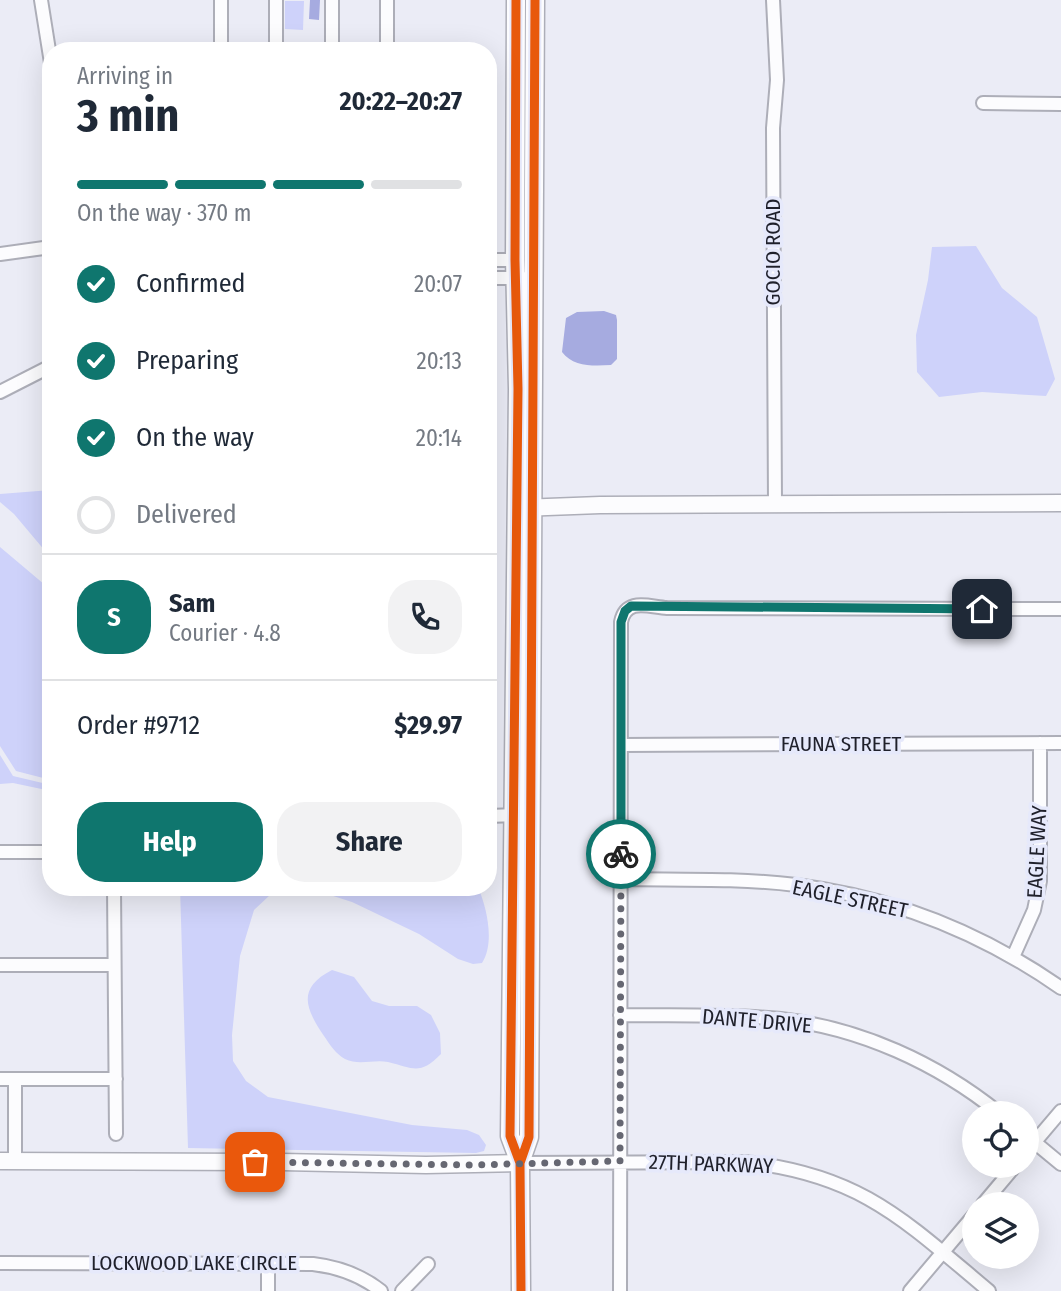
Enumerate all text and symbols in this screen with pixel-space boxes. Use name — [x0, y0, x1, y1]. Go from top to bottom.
text: Arriving in — [77, 62, 173, 90]
text: 20:22–20:27 — [339, 86, 462, 117]
text: 3 min — [77, 88, 179, 143]
text: On the way · 370 m — [77, 199, 251, 227]
street label: GOCIO ROAD — [760, 199, 786, 306]
icon: check — [77, 265, 115, 303]
text: Confirmed — [136, 268, 246, 299]
text: 20:07 — [414, 270, 462, 298]
icon: check — [77, 342, 115, 380]
text: Preparing — [136, 345, 238, 376]
text: 20:13 — [417, 347, 462, 375]
icon: check — [77, 419, 115, 457]
text: On the way — [136, 422, 254, 453]
text: 20:14 — [416, 424, 462, 452]
text: Delivered — [136, 499, 237, 530]
pin — [952, 579, 1012, 639]
button: phone — [388, 580, 462, 654]
text: Sam — [169, 588, 215, 619]
icon: home — [963, 590, 1001, 628]
text: S — [107, 602, 121, 633]
text: Courier · 4.8 — [169, 619, 281, 647]
text: Order #9712 — [77, 710, 200, 741]
text: $29.97 — [394, 710, 462, 741]
street label: FAUNA STREET — [781, 731, 902, 757]
button: Help — [77, 802, 263, 882]
button: Share — [277, 802, 462, 882]
street label: EAGLE WAY — [1022, 804, 1052, 899]
courier — [586, 819, 656, 889]
icon: bike — [602, 835, 640, 873]
street label: EAGLE STREET — [790, 874, 910, 924]
street label: DANTE DRIVE — [701, 1003, 813, 1039]
map controls — [962, 1101, 1039, 1269]
button: locate — [962, 1101, 1039, 1178]
pin — [225, 1132, 285, 1192]
icon: bag — [236, 1143, 274, 1181]
street label: 27TH PARKWAY — [648, 1149, 774, 1179]
button: layers — [962, 1192, 1039, 1269]
street label: LOCKWOOD LAKE CIRCLE — [91, 1250, 297, 1276]

